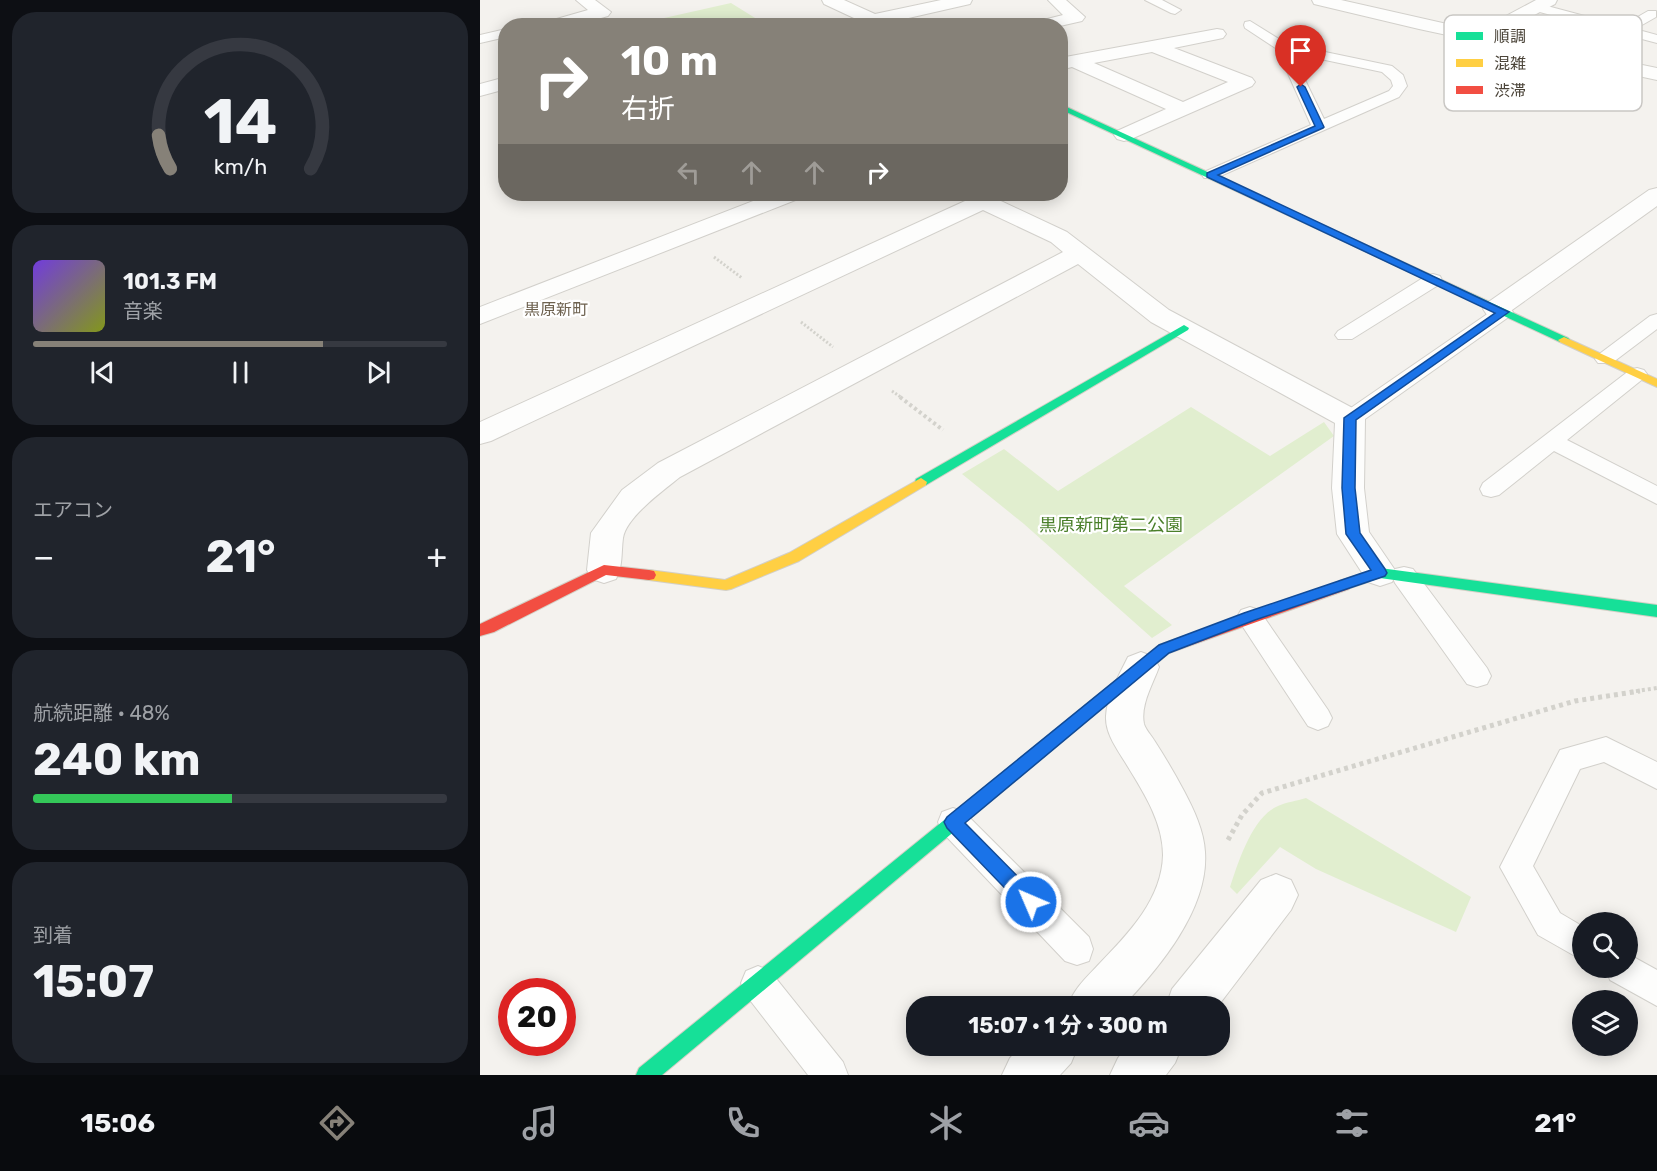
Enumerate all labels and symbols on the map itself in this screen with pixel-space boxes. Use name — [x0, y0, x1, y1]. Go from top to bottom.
legend — [1444, 15, 1642, 111]
pin — [1275, 25, 1326, 87]
text: 順調 — [1494, 27, 1526, 46]
text: 混雑 — [1494, 54, 1526, 73]
text: 渋滞 — [1494, 81, 1526, 100]
district label: 黒原新町 — [524, 300, 588, 319]
park label: 黒原新町第二公園 — [1039, 514, 1183, 536]
position arrow — [999, 870, 1063, 934]
speed limit sign: 20 — [498, 978, 576, 1056]

